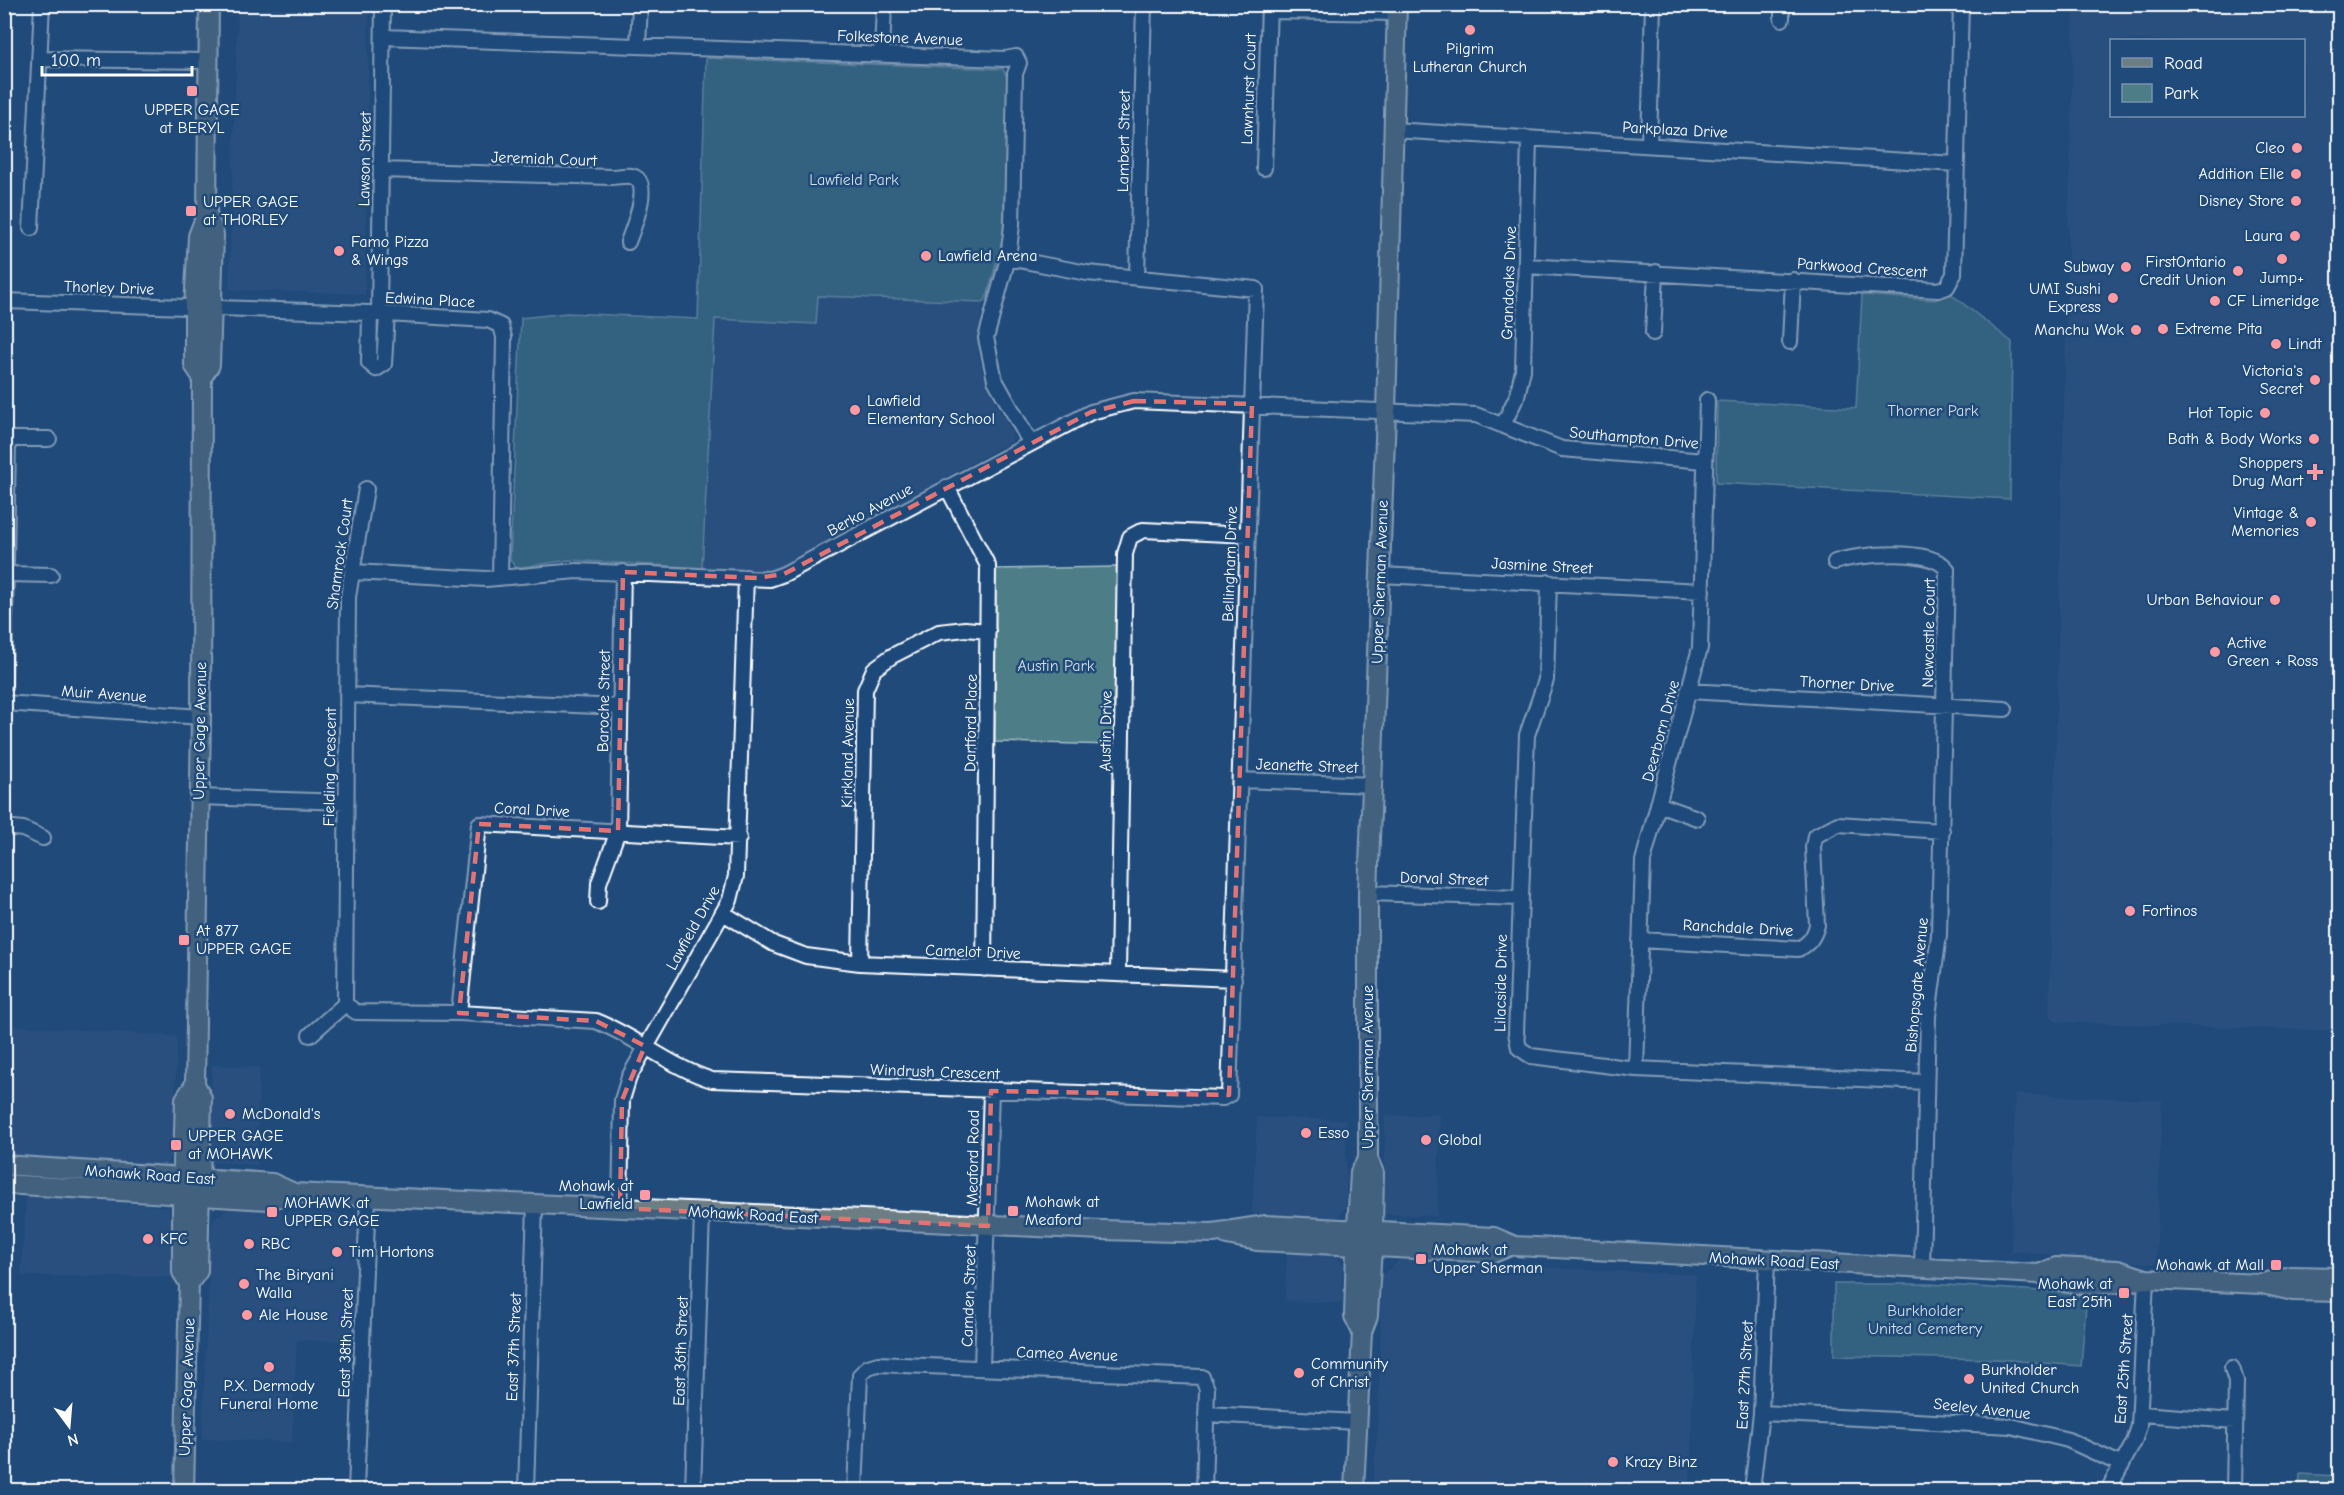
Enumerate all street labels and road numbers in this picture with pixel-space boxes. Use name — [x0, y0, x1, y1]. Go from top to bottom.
street label: Folkestone Avenue — [837, 27, 963, 49]
street label: Lawnhurst Court — [1238, 33, 1260, 145]
street label: Lambert Street — [1114, 89, 1134, 192]
street label: Lawson Street — [355, 111, 375, 207]
street label: Parkplaza Drive — [1622, 118, 1728, 142]
street label: Jeremiah Court — [491, 148, 598, 170]
street label: Grandoaks Drive — [1498, 226, 1520, 340]
street label: Parkwood Crescent — [1796, 254, 1928, 282]
street label: Thorley Drive — [64, 277, 154, 299]
street label: Edwina Place — [384, 289, 476, 311]
street label: Southampton Drive — [1569, 423, 1699, 453]
street label: Berko Avenue — [824, 480, 916, 540]
street label: Shamrock Court — [323, 497, 357, 611]
street label: Upper Sherman Avenue — [1368, 500, 1392, 664]
street label: Bellingham Drive — [1219, 506, 1241, 622]
street label: Jasmine Street — [1491, 554, 1593, 578]
street label: Newcastle Court — [1919, 578, 1939, 688]
street label: Baroche Street — [594, 649, 614, 752]
street label: Upper Gage Avenue — [190, 662, 210, 800]
street label: Thorner Drive — [1799, 673, 1895, 695]
street label: Dartford Place — [961, 674, 981, 772]
street label: Deerborn Drive — [1639, 678, 1683, 784]
street label: Muir Avenue — [61, 682, 147, 706]
street label: Austin Drive — [1096, 690, 1116, 772]
street label: Kirkland Avenue — [838, 698, 858, 808]
street label: Fielding Crescent — [320, 707, 340, 827]
street label: Jeanette Street — [1255, 755, 1359, 777]
street label: Coral Drive — [494, 799, 570, 821]
street label: Dorval Street — [1400, 868, 1489, 890]
street label: Lawfield Drive — [662, 883, 724, 973]
street label: Ranchdale Drive — [1682, 916, 1794, 940]
street label: Bishopsgate Avenue — [1902, 917, 1932, 1053]
street label: Lilacside Drive — [1491, 934, 1511, 1032]
street label: Camelot Drive — [925, 941, 1021, 963]
street label: Upper Sherman Avenue — [1359, 985, 1377, 1149]
street label: Windrush Crescent — [870, 1061, 1000, 1083]
street label: Meaford Road — [963, 1110, 983, 1206]
street label: Mohawk Road East — [84, 1161, 216, 1189]
street label: Mohawk Road East — [687, 1203, 819, 1227]
street label: Camden Street — [958, 1244, 980, 1347]
street label: Mohawk Road East — [1708, 1249, 1840, 1273]
street label: East 38th Street — [335, 1288, 357, 1398]
street label: East 37th Street — [503, 1292, 525, 1402]
street label: East 36th Street — [670, 1295, 692, 1406]
street label: East 25th Street — [2111, 1313, 2137, 1425]
street label: Upper Gage Avenue — [176, 1318, 198, 1456]
street label: East 27th Street — [1733, 1320, 1757, 1430]
street label: Cameo Avenue — [1016, 1343, 1118, 1365]
street label: Seeley Avenue — [1933, 1395, 2031, 1423]

